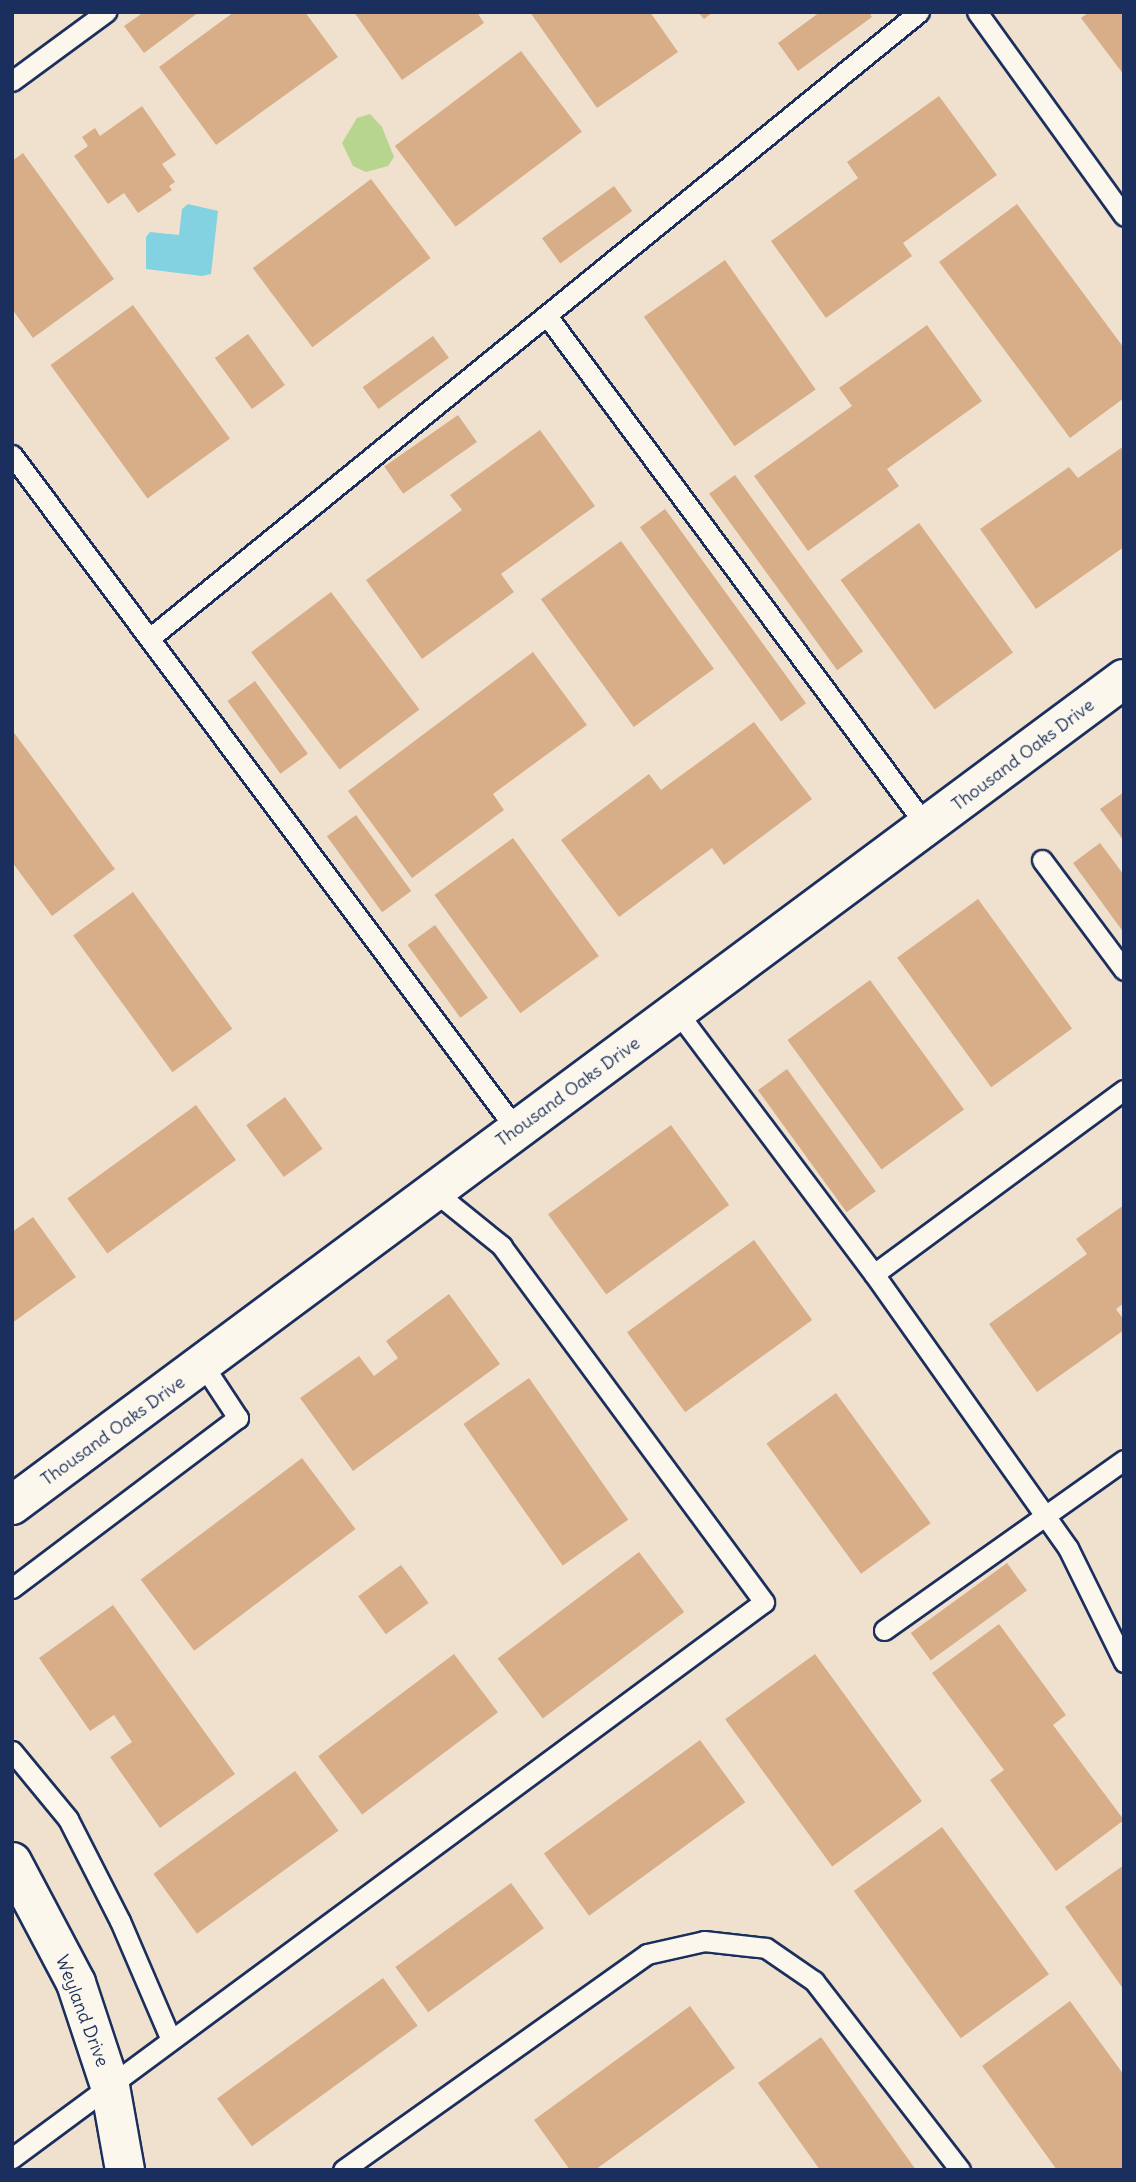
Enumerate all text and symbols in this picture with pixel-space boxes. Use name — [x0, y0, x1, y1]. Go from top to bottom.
street label: Thousand Oaks Drive — [948, 694, 1098, 816]
street label: Thousand Oaks Drive — [492, 1033, 644, 1151]
street label: Thousand Oaks Drive — [37, 1372, 189, 1490]
street label: Weyland Drive — [51, 1952, 113, 2070]

